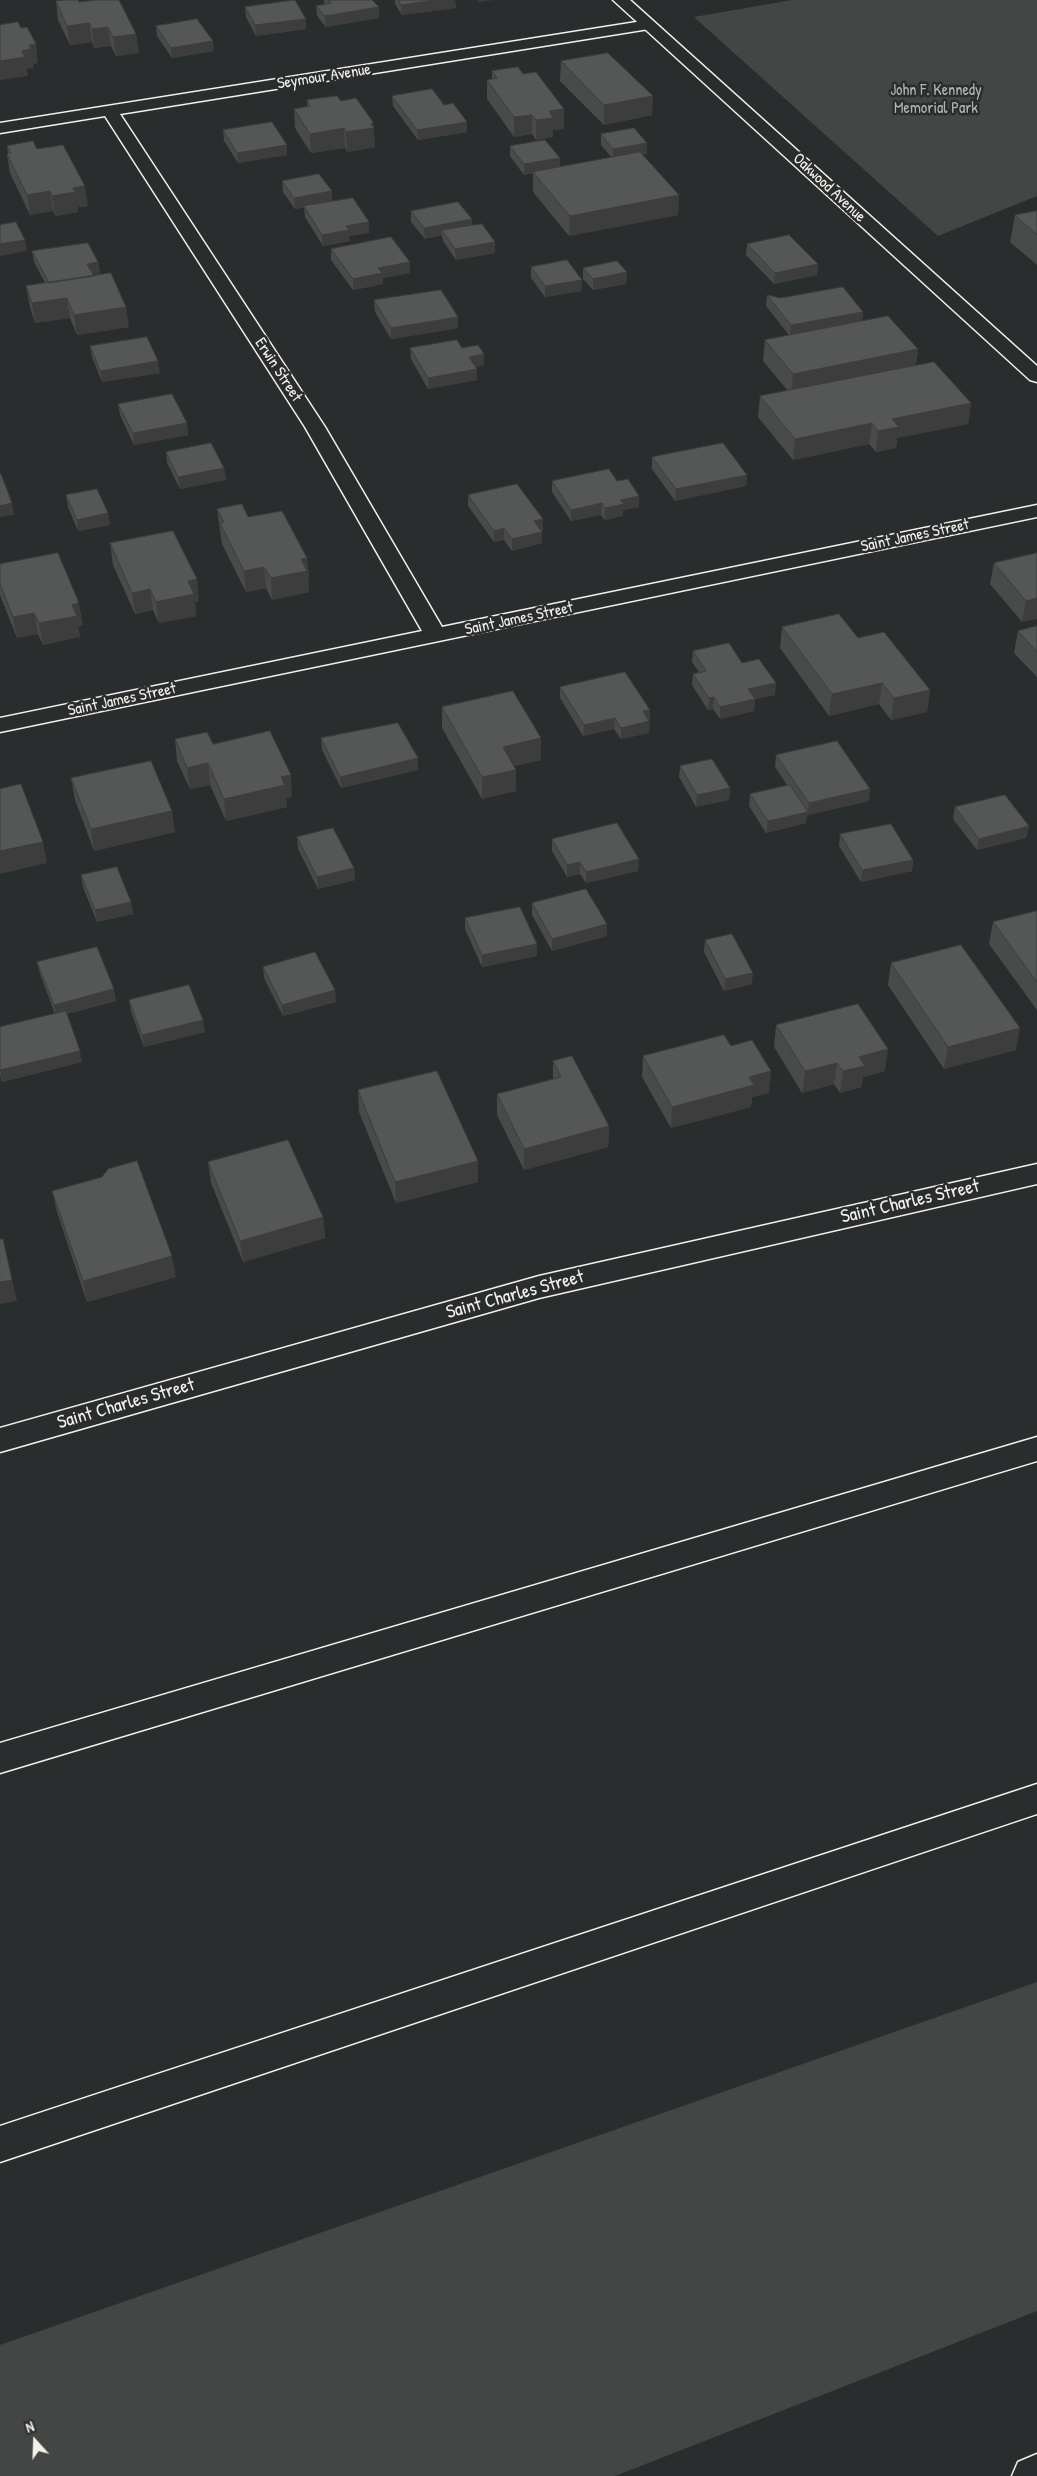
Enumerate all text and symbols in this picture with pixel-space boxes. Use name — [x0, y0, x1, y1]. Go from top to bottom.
street label: Seymour Avenue — [276, 60, 372, 94]
park label: John F. Kennedy Memorial Park — [890, 81, 982, 119]
street label: Oakwood Avenue — [789, 149, 869, 227]
street label: Erwin Street — [250, 334, 306, 406]
street label: Saint James Street — [859, 515, 971, 557]
street label: Saint James Street — [463, 598, 575, 640]
street label: Saint James Street — [66, 679, 178, 721]
street label: Saint Charles Street — [838, 1175, 982, 1229]
street label: Saint Charles Street — [444, 1266, 586, 1324]
street label: Saint Charles Street — [55, 1374, 197, 1434]
north arrow — [10, 2416, 60, 2466]
text: N — [23, 2416, 36, 2437]

